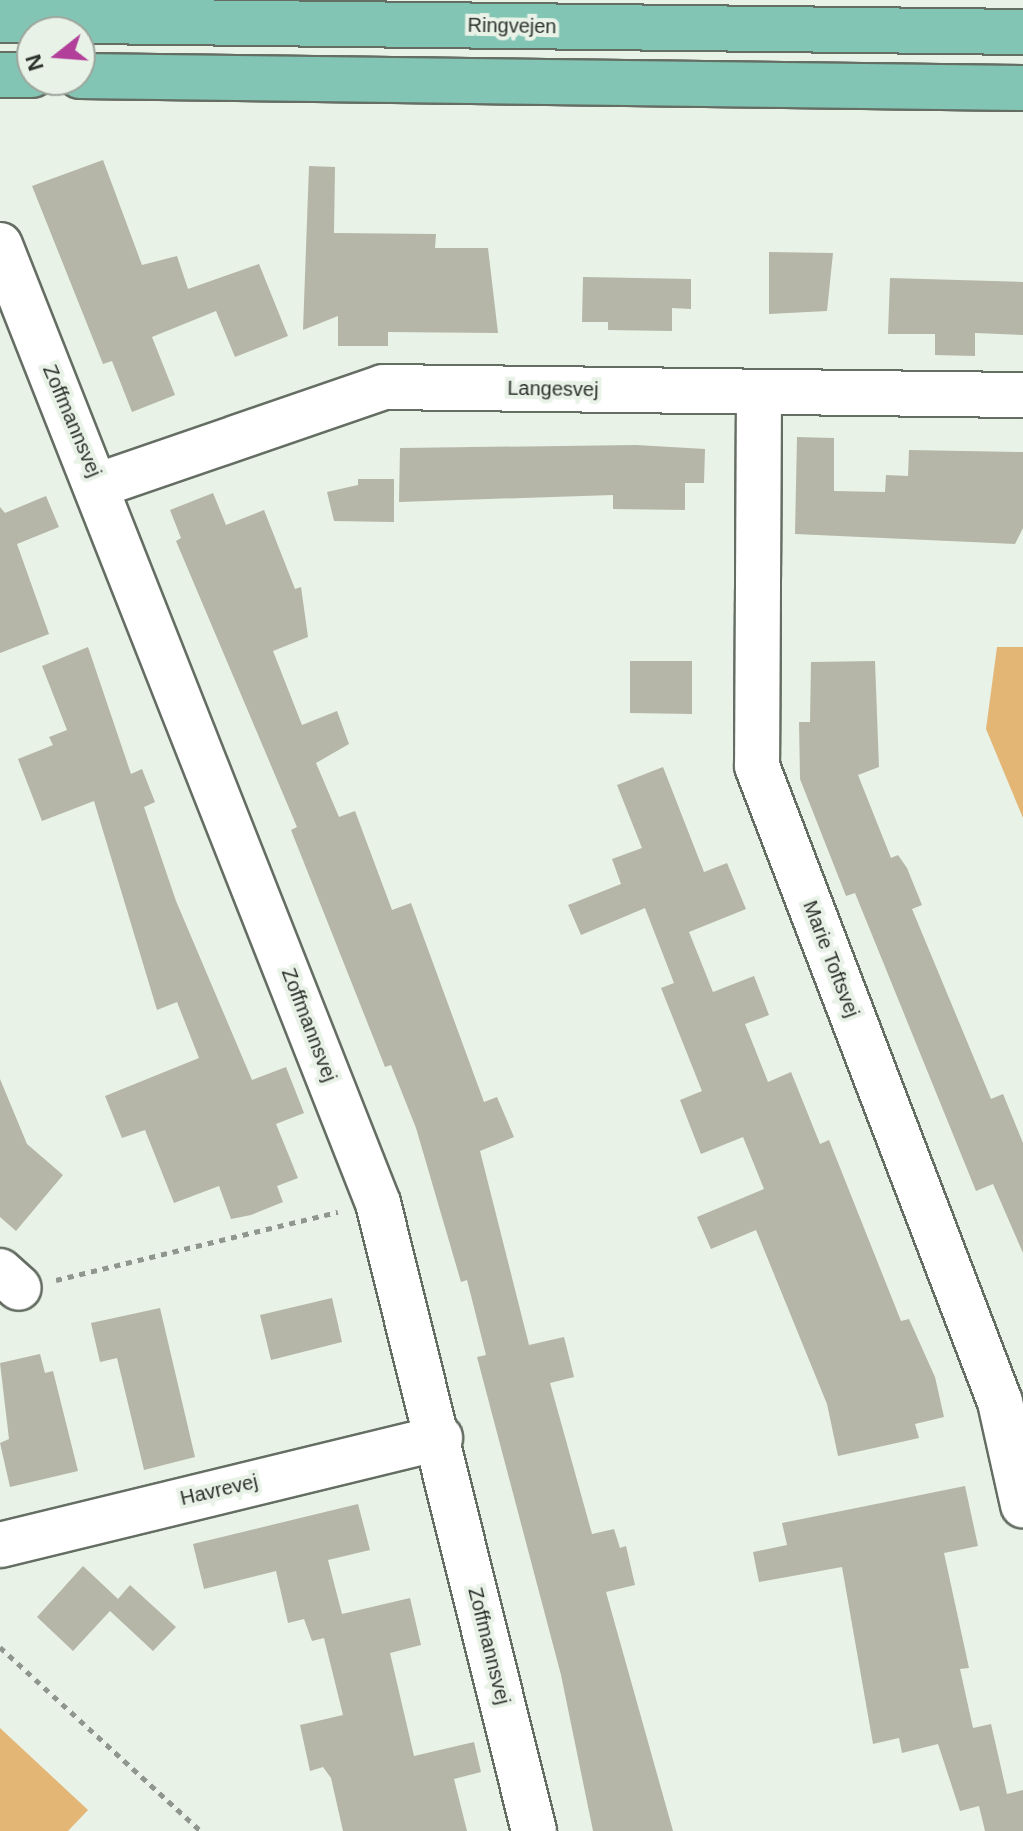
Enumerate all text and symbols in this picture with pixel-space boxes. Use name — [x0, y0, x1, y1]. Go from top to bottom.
street label: Ringvejen — [467, 13, 557, 39]
north arrow — [16, 16, 96, 96]
text: N — [20, 51, 49, 74]
street label: Zoffmannsvej — [38, 361, 106, 481]
street label: Langesvej — [507, 376, 599, 402]
street label: Marie Toftsvej — [798, 897, 864, 1021]
street label: Zoffmannsvej — [276, 965, 342, 1085]
street label: Havrevej — [178, 1469, 260, 1511]
street label: Zoffmannsvej — [463, 1585, 515, 1707]

